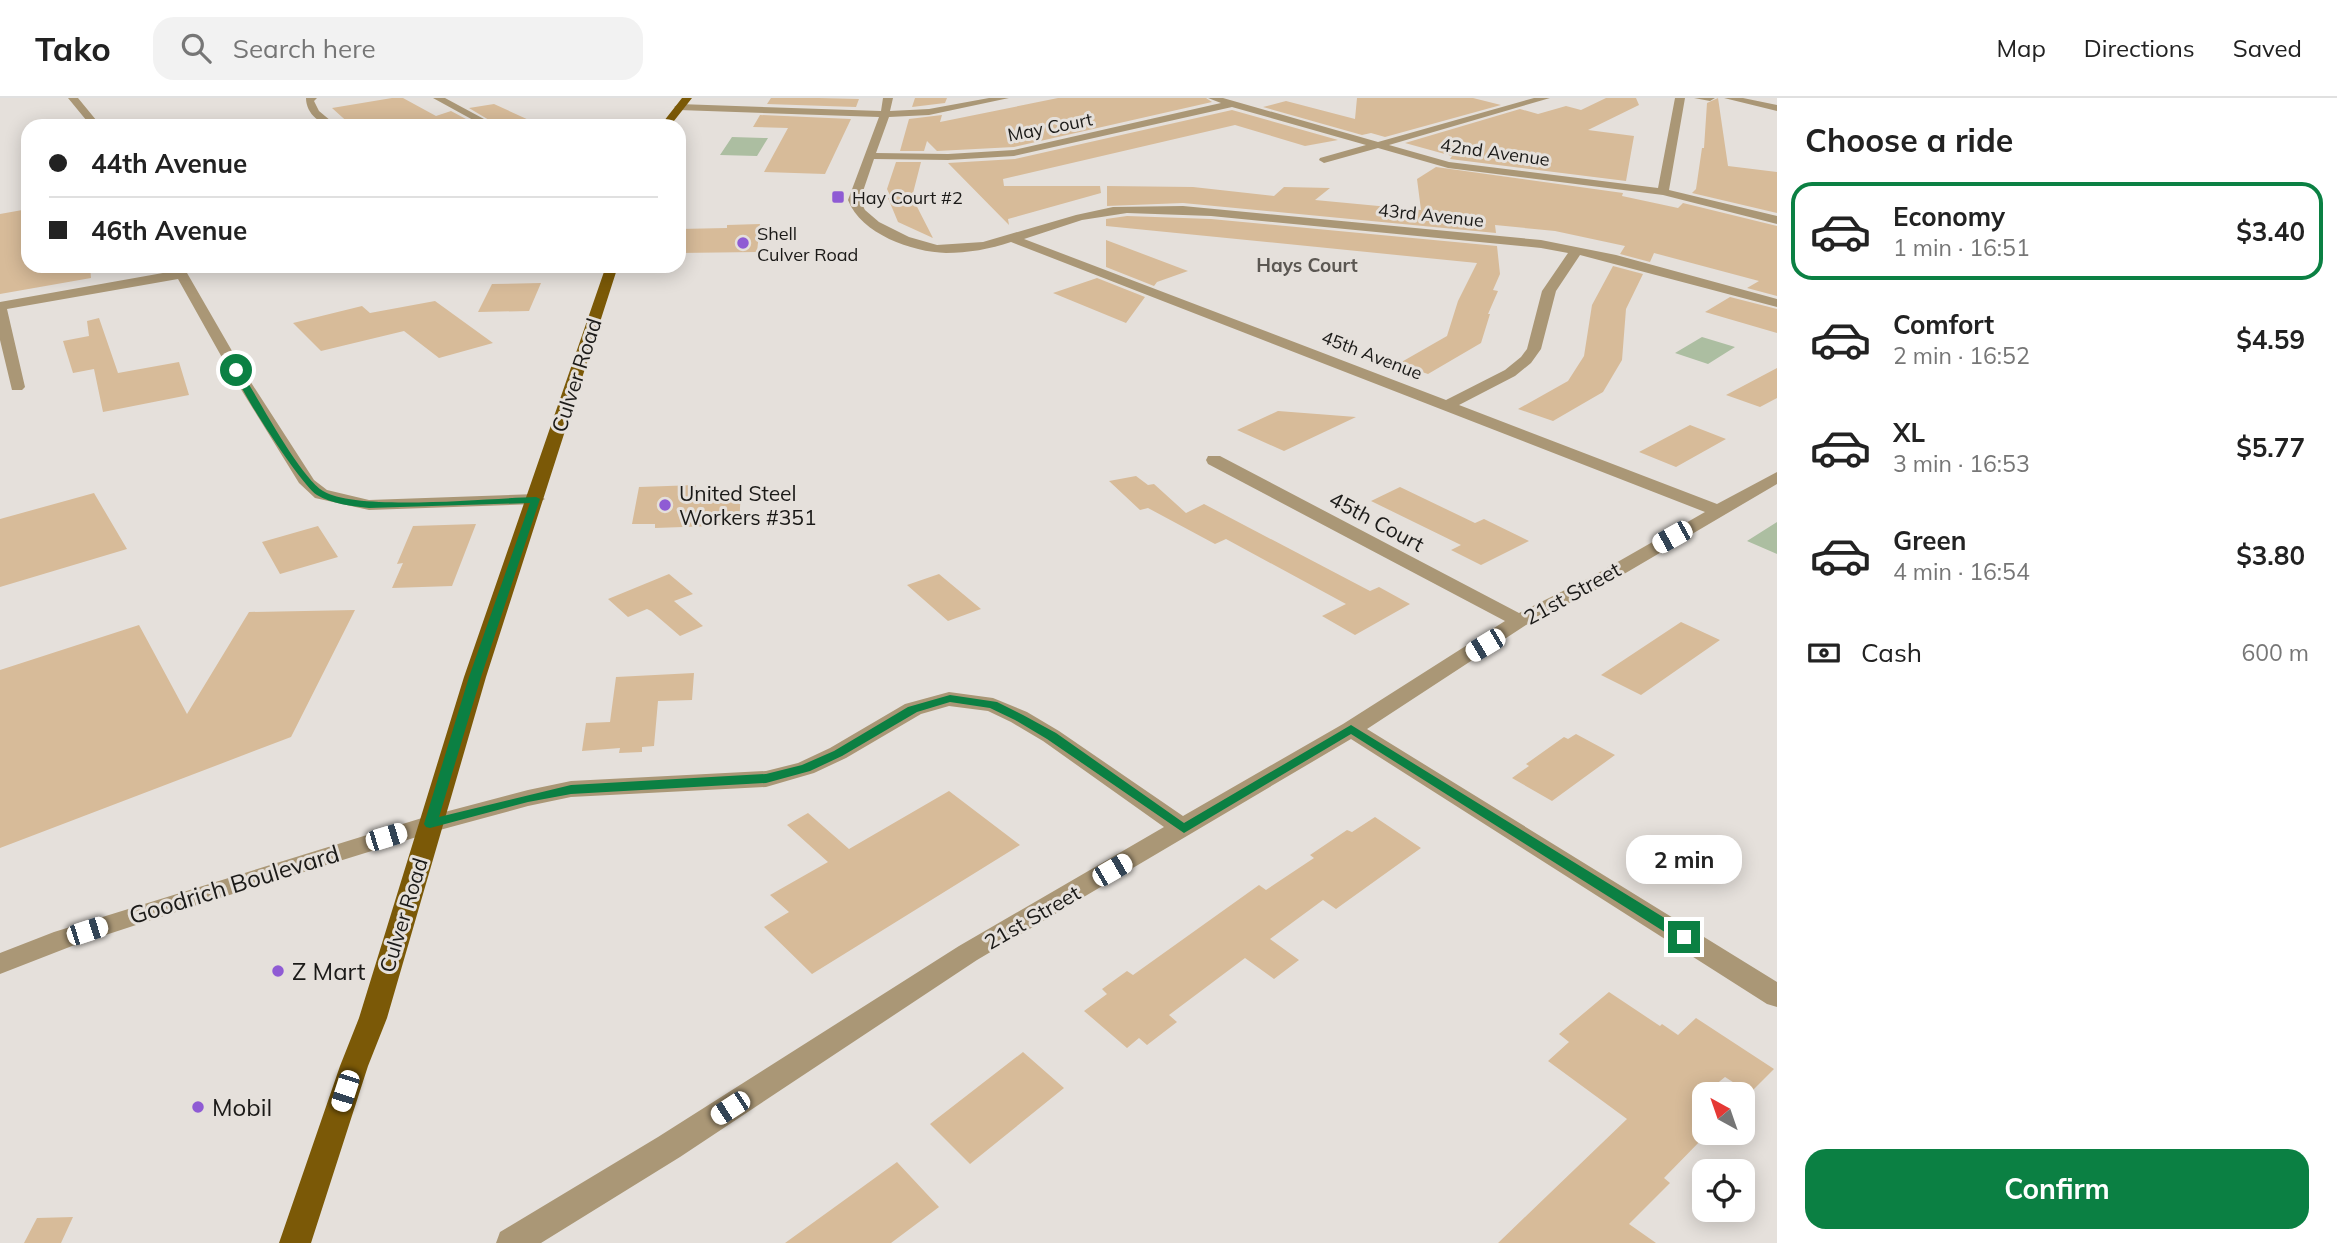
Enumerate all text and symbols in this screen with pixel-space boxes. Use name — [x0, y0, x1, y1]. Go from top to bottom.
search box — [153, 17, 643, 80]
text: Tako — [35, 28, 111, 69]
icon: search — [177, 29, 215, 67]
text: Search here — [233, 32, 376, 65]
text: Map — [1996, 33, 2046, 63]
text: Directions — [2084, 33, 2195, 63]
text: Saved — [2233, 33, 2302, 63]
street label: May Court — [1006, 107, 1094, 147]
text: Choose a ride — [1805, 120, 2013, 160]
street label: 42nd Avenue — [1439, 133, 1551, 171]
text: 44th Avenue — [91, 147, 247, 180]
place label: Hay Court #2 — [852, 186, 963, 209]
marker: Hay Court #2 — [830, 189, 846, 205]
street label: 43rd Avenue — [1377, 198, 1485, 232]
icon: car — [1809, 200, 1872, 263]
text: Economy — [1893, 200, 2005, 233]
text: 46th Avenue — [91, 214, 247, 247]
text: $3.40 — [2236, 215, 2305, 248]
place label: Shell Culver Road — [757, 222, 858, 266]
text: 1 min · 16:51 — [1893, 233, 2030, 262]
marker: Shell Culver Road — [735, 235, 751, 251]
district label: Hays Court — [1256, 253, 1358, 277]
icon: car — [1809, 308, 1872, 371]
text: Comfort — [1893, 308, 1994, 341]
street label: Culver Road — [545, 315, 607, 435]
text: $4.59 — [2236, 323, 2305, 356]
street label: 45th Avenue — [1318, 325, 1426, 385]
text: 2 min · 16:52 — [1893, 341, 2030, 370]
route start — [220, 354, 252, 386]
icon: car — [1809, 416, 1872, 479]
text: XL — [1893, 416, 1925, 449]
text: $5.77 — [2236, 431, 2305, 464]
text: 3 min · 16:53 — [1893, 449, 2030, 478]
place label: United Steel Workers #351 — [679, 480, 817, 530]
street label: 45th Court — [1325, 485, 1429, 557]
marker: United Steel Workers #351 — [657, 497, 673, 513]
car — [1649, 518, 1696, 556]
icon: car — [1809, 524, 1872, 587]
text: Green — [1893, 524, 1966, 557]
text: $3.80 — [2236, 539, 2305, 572]
street label: 21st Street — [1519, 556, 1625, 630]
text: 4 min · 16:54 — [1893, 557, 2030, 586]
car — [1462, 625, 1509, 665]
icon: cash — [1805, 634, 1843, 672]
text: Cash — [1861, 636, 1922, 669]
text: 600 m — [2241, 638, 2309, 667]
car — [363, 821, 410, 853]
callout: 2 min — [1626, 836, 1742, 884]
street label: Goodrich Boulevard — [125, 838, 343, 930]
text: 2 min — [1654, 845, 1714, 874]
car — [1089, 850, 1136, 890]
street label: Culver Road — [373, 855, 433, 975]
street label: 21st Street — [979, 879, 1085, 955]
car — [64, 915, 111, 947]
route end — [1668, 921, 1700, 953]
place label: Z Mart — [292, 956, 365, 986]
marker: Z Mart — [270, 963, 286, 979]
car — [329, 1068, 362, 1114]
north arrow — [1692, 1082, 1755, 1144]
map controls — [1692, 1082, 1755, 1222]
car — [707, 1088, 754, 1128]
place label: Mobil — [212, 1092, 272, 1122]
marker: Mobil — [190, 1099, 206, 1115]
button: Confirm — [1805, 1149, 2309, 1229]
button: locate — [1692, 1159, 1755, 1222]

